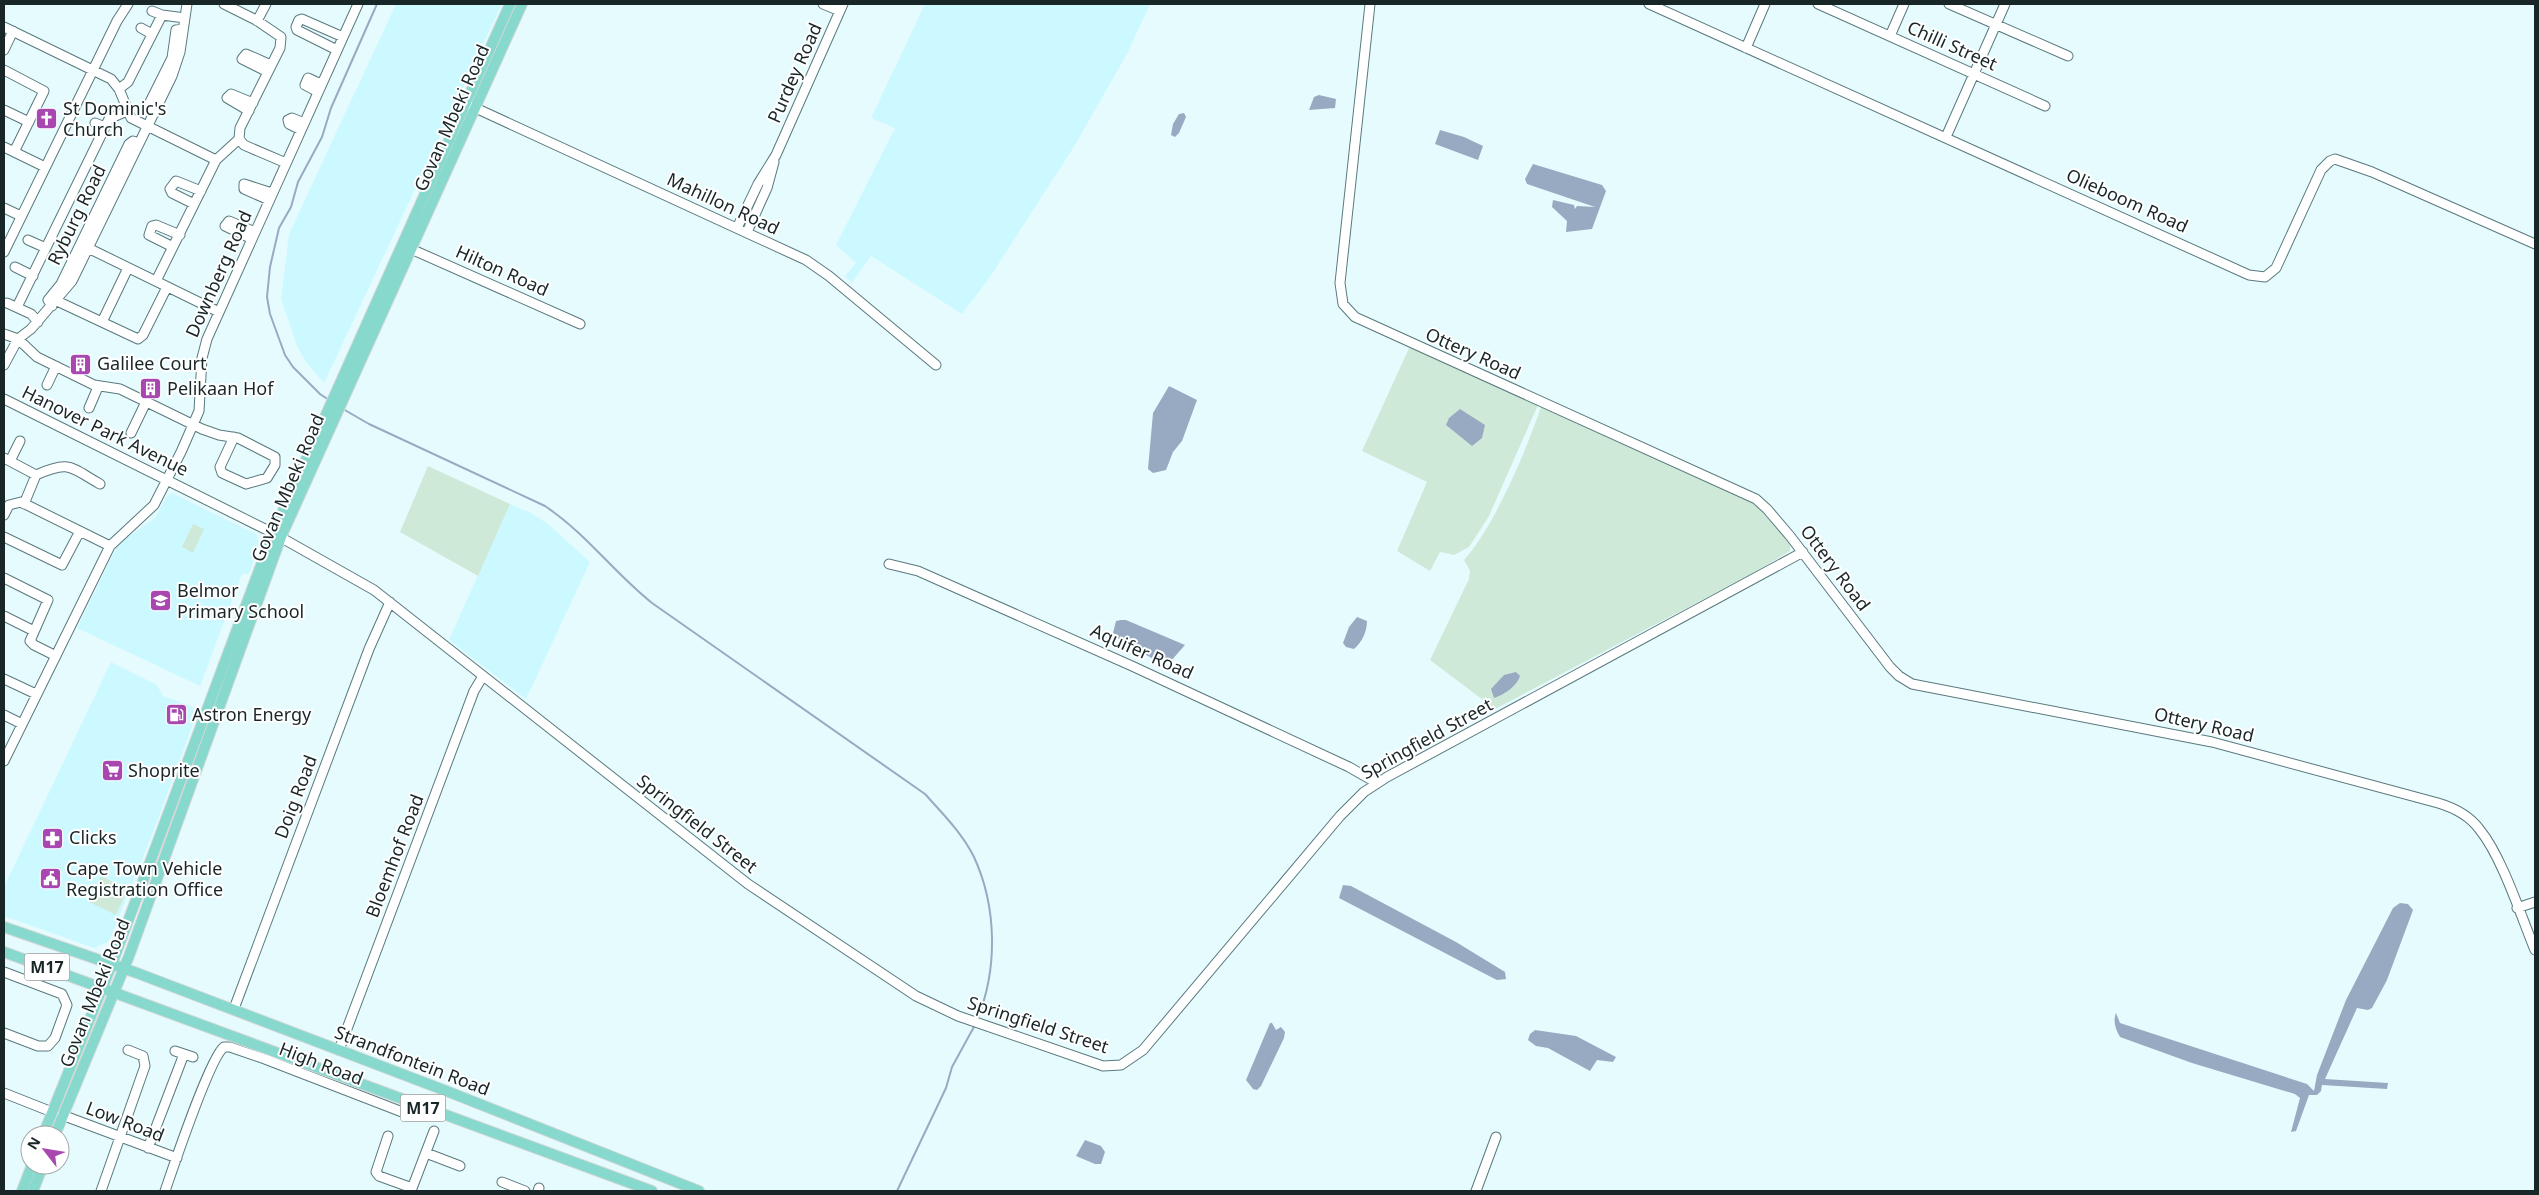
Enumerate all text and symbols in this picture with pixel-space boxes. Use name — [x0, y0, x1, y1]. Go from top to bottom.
street label: Chilli Street — [1904, 15, 2002, 76]
street label: Purdey Road — [761, 19, 827, 126]
street label: Govan Mbeki Road — [408, 40, 494, 195]
place label: St Dominic's Church — [63, 96, 166, 141]
church icon: St Dominic's Church — [35, 107, 59, 131]
street label: Ryburg Road — [41, 160, 111, 269]
street label: Olieboom Road — [2063, 162, 2192, 238]
street label: Mahillon Road — [663, 167, 784, 240]
street label: Downberg Road — [179, 206, 257, 341]
street label: Hilton Road — [452, 239, 553, 301]
street label: Ottery Road — [1422, 321, 1525, 385]
place label: Galilee Court — [97, 351, 207, 375]
building icon: Galilee Court — [69, 352, 93, 376]
place label: Pelikaan Hof — [167, 376, 274, 400]
building icon: Pelikaan Hof — [139, 377, 163, 401]
street label: Hanover Park Avenue — [18, 379, 193, 481]
street label: Govan Mbeki Road — [245, 410, 329, 565]
street label: Ottery Road — [1796, 520, 1876, 615]
place label: Belmor Primary School — [177, 578, 304, 623]
school or university icon: Belmor Primary School — [149, 589, 173, 613]
street label: Aquifer Road — [1087, 618, 1198, 684]
street label: Springfield Street — [1356, 692, 1497, 784]
street label: Ottery Road — [2152, 701, 2257, 747]
place label: Astron Energy — [192, 702, 312, 726]
fuel station icon: Astron Energy — [164, 703, 188, 727]
street label: Doig Road — [268, 751, 322, 842]
place label: Shoprite — [128, 758, 200, 782]
supermarket icon: Shoprite — [100, 759, 124, 783]
street label: Springfield Street — [632, 769, 763, 878]
street label: Bloemhof Road — [360, 790, 429, 921]
place label: Clicks — [69, 825, 117, 849]
pharmacy icon: Clicks — [41, 826, 65, 850]
place label: Cape Town Vehicle Registration Office — [66, 856, 223, 901]
public building icon: Cape Town Vehicle Registration Office — [38, 867, 62, 891]
street label: Govan Mbeki Road — [53, 915, 135, 1071]
road number: M17 — [24, 954, 70, 980]
street label: Springfield Street — [965, 990, 1112, 1058]
street label: Strandfontein Road — [331, 1019, 493, 1101]
street label: High Road — [276, 1036, 367, 1090]
road number: M17 — [400, 1094, 446, 1122]
street label: Low Road — [83, 1095, 168, 1147]
north arrow — [20, 1125, 70, 1175]
text: N — [22, 1133, 45, 1153]

